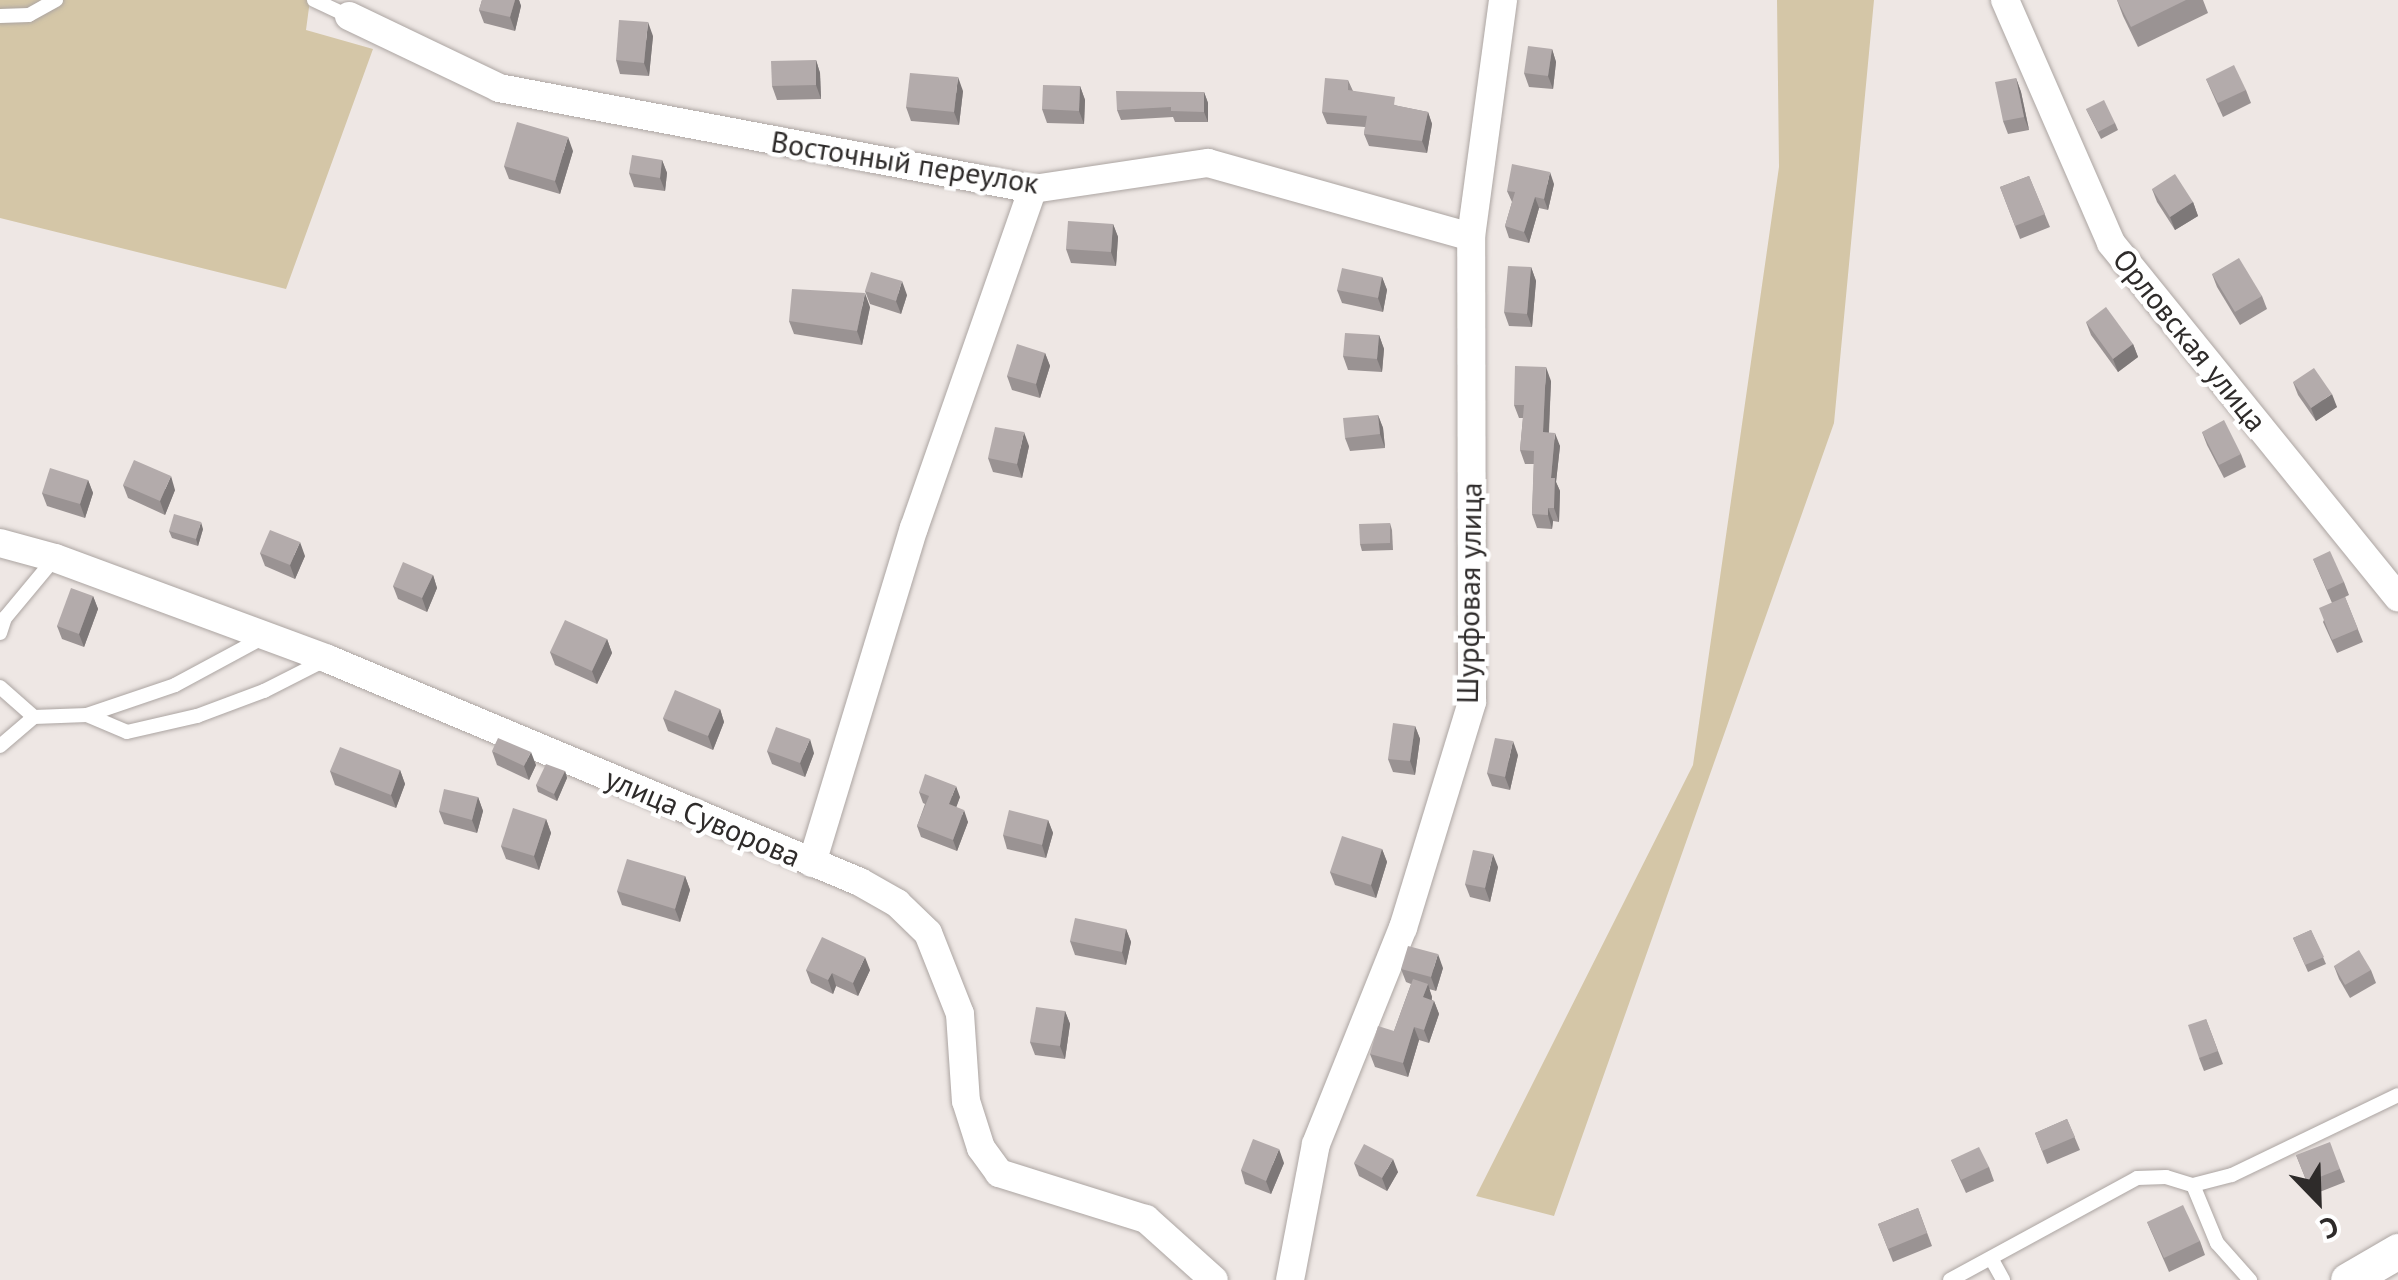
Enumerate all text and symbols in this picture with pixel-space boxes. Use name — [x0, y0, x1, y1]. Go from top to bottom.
street label: Восточный переулок — [769, 123, 1041, 201]
street label: Орловская улица — [2106, 242, 2274, 438]
street label: Шурфовая улица — [1449, 482, 1489, 704]
street label: улица Суворова — [600, 760, 806, 874]
north arrow — [2268, 1150, 2368, 1250]
text: С — [2315, 1208, 2344, 1248]

